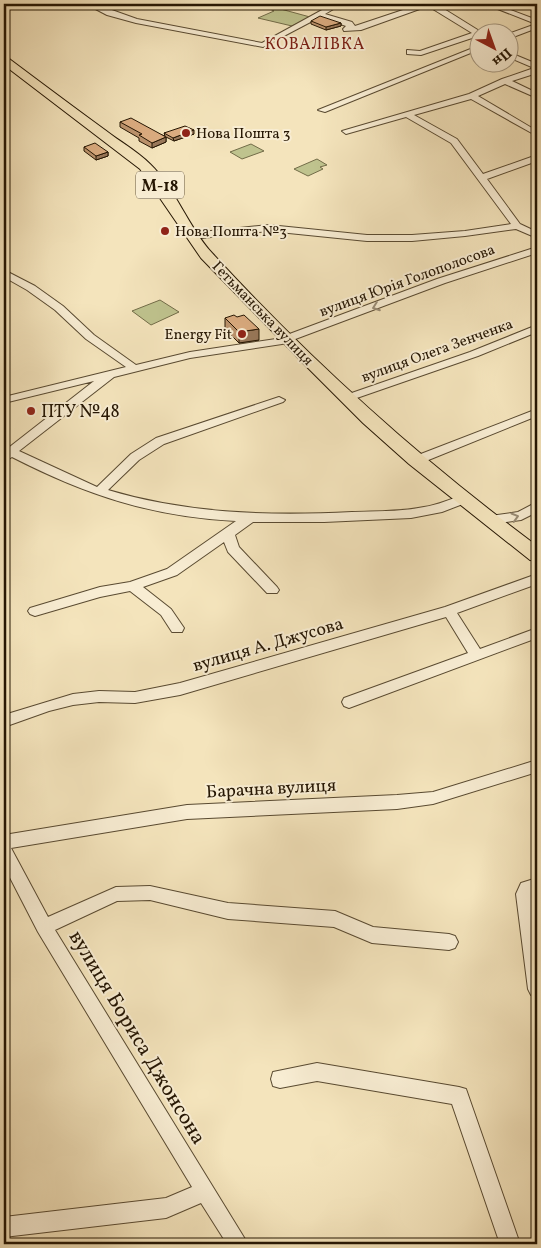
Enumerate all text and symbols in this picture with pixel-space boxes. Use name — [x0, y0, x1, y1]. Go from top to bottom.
north arrow — [468, 22, 518, 72]
district label: КОВАЛІВКА — [265, 34, 365, 56]
text: Пн — [488, 43, 515, 70]
place label: Нова Пошта 3 — [196, 124, 291, 145]
marker: Нова Пошта 3 — [180, 127, 192, 139]
road number: М-18 — [136, 172, 184, 198]
place label: Нова Пошта №3 — [175, 222, 287, 243]
marker: Нова Пошта №3 — [159, 225, 171, 237]
street label: вулиця Юрія Голополосова — [317, 240, 498, 323]
street label: Гетьманська вулиця — [206, 257, 318, 371]
one-way arrow — [372, 301, 380, 311]
street label: вулиця Олега Зенченка — [359, 314, 516, 389]
place label: Energy Fit — [165, 325, 232, 346]
marker: Energy Fit — [236, 328, 248, 340]
place label: ПТУ №48 — [41, 400, 120, 425]
marker: ПТУ №48 — [25, 405, 37, 417]
one-way arrow — [510, 512, 518, 522]
street label: вулиця А. Джусова — [190, 612, 347, 679]
street label: Барачна вулиця — [205, 774, 337, 805]
street label: вулиця Бориса Джонсона — [61, 925, 212, 1150]

